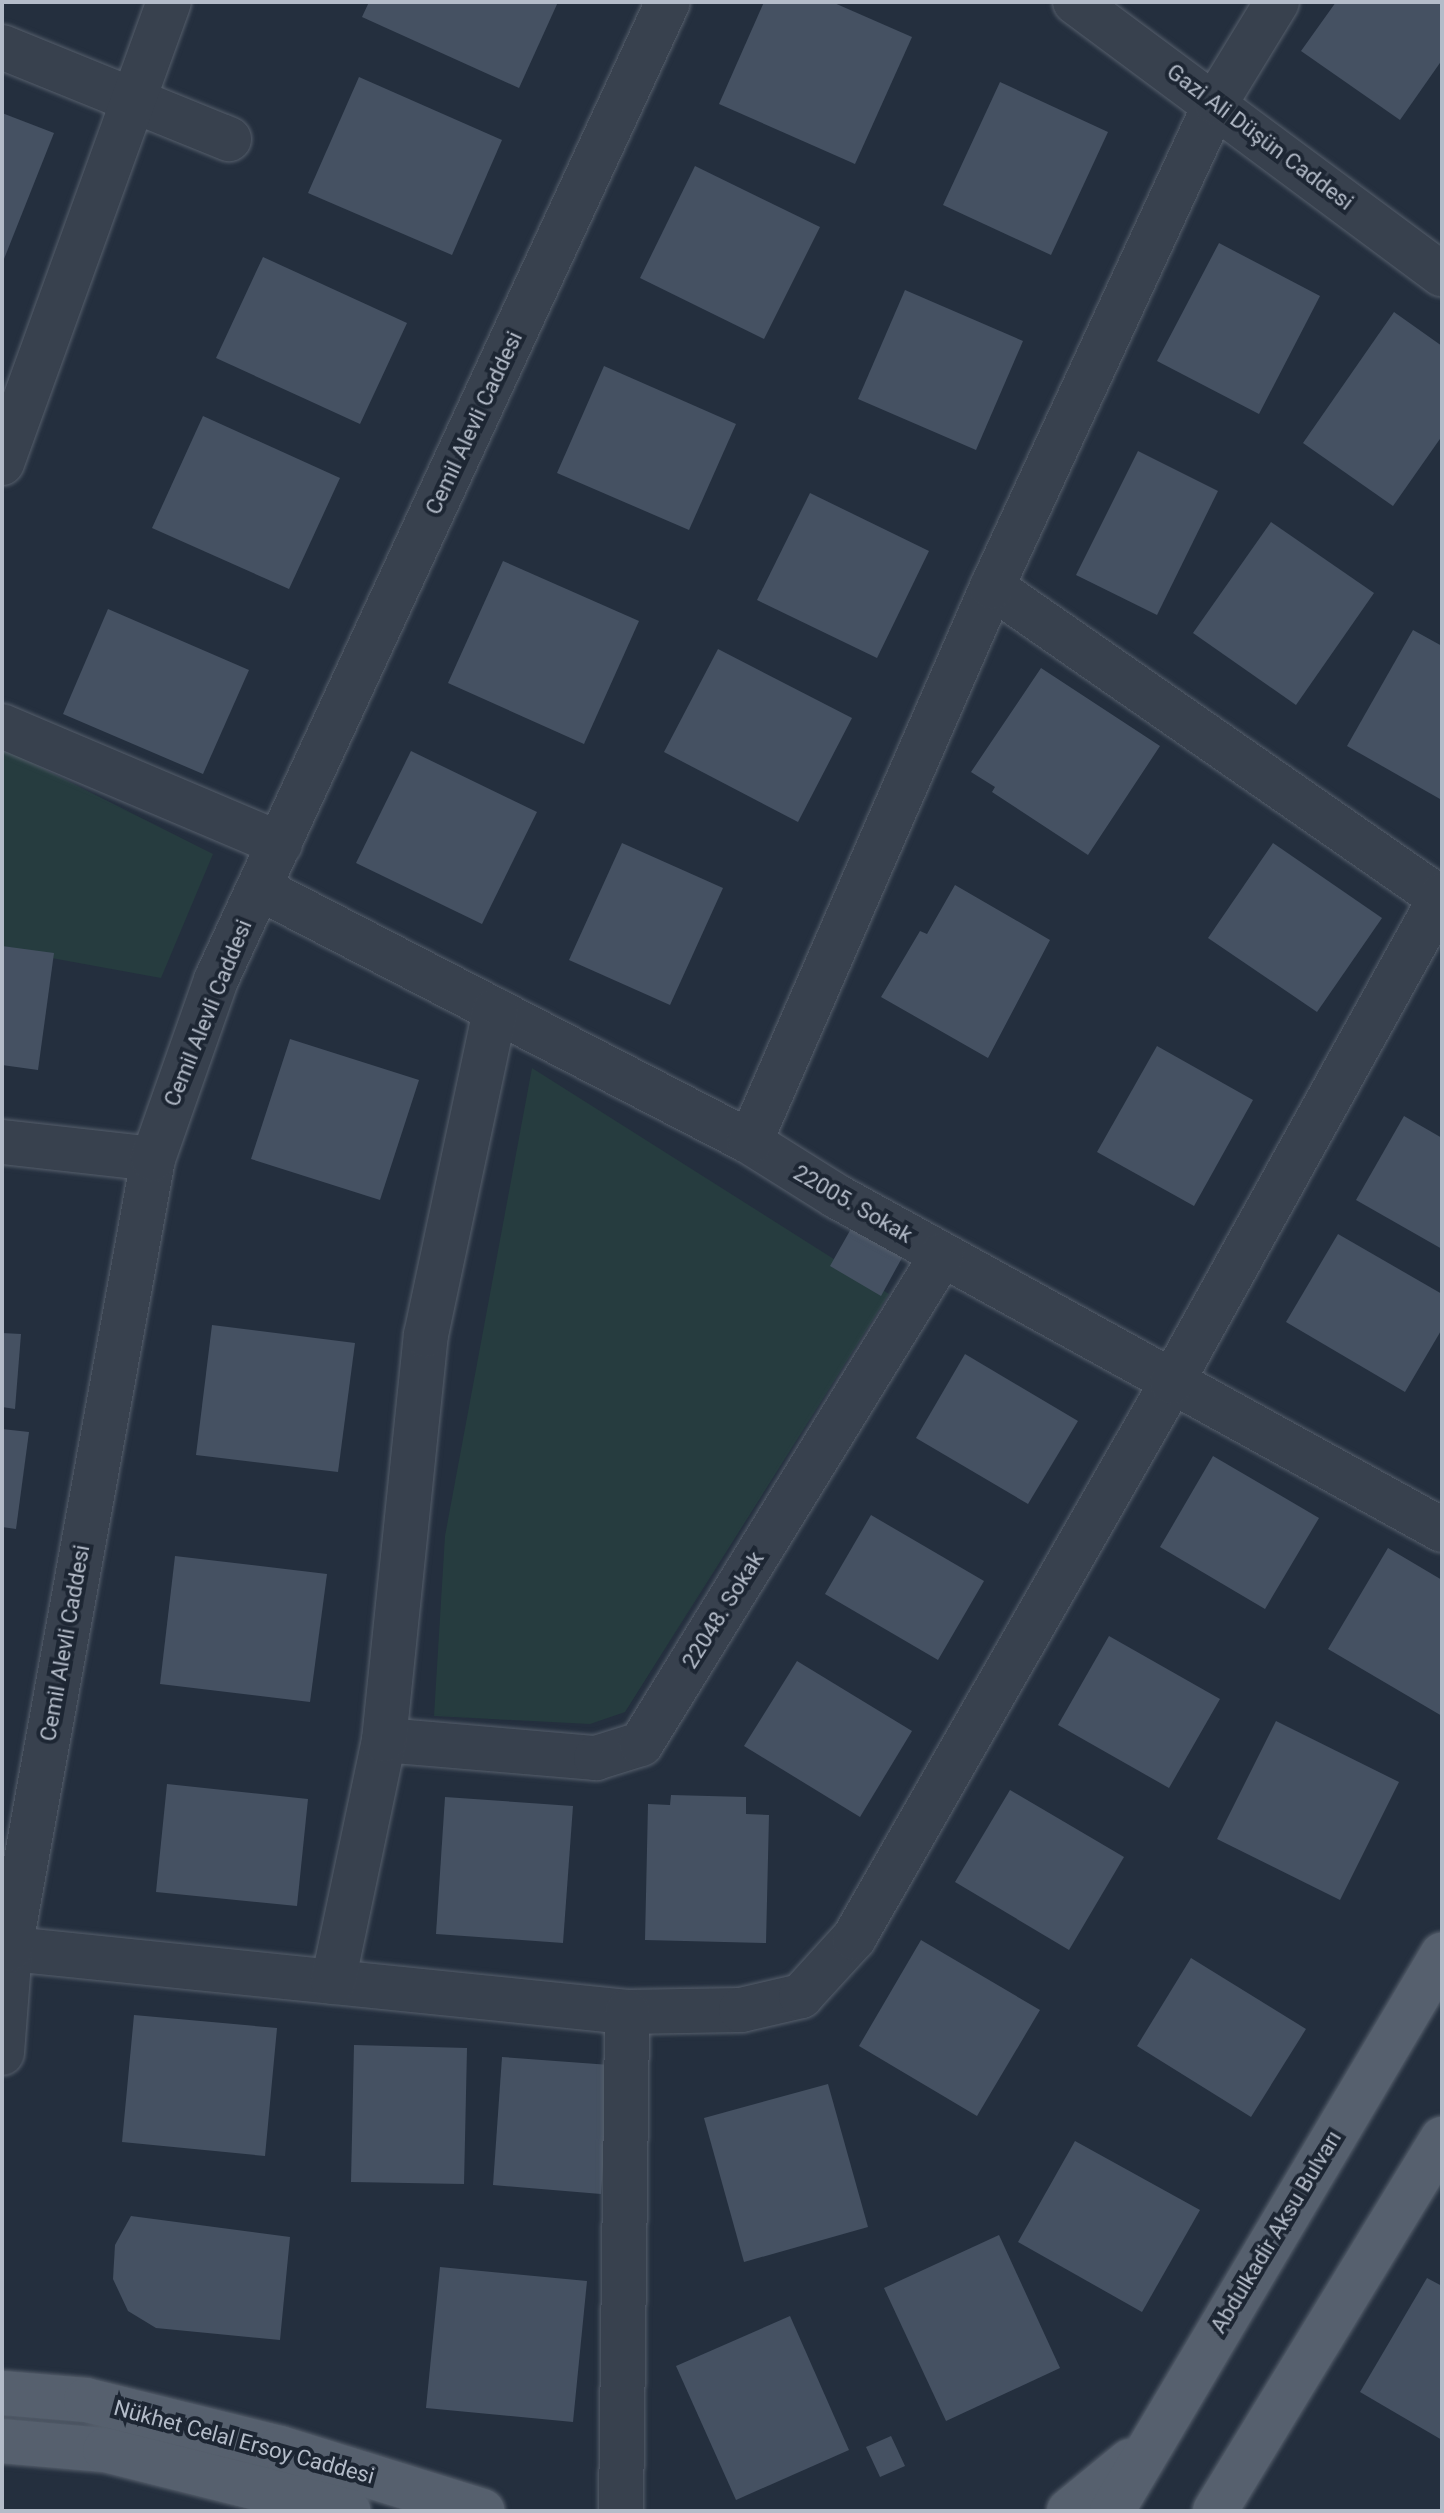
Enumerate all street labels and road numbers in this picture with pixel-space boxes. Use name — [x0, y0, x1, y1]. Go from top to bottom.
street label: Gazi Ali Düşün Caddesi — [1162, 58, 1358, 216]
street label: Cemil Alevli Caddesi — [420, 327, 528, 519]
street label: Cemil Alevli Caddesi — [158, 916, 258, 1110]
street label: 22005. Sokak — [789, 1159, 917, 1249]
street label: Cemil Alevli Caddesi — [35, 1543, 95, 1743]
street label: 22048. Sokak — [677, 1547, 769, 1673]
street label: Abdulkadir Aksu Bulvarı — [1205, 2126, 1347, 2338]
street label: Nükhet Celal Ersoy Caddesi — [111, 2394, 377, 2490]

